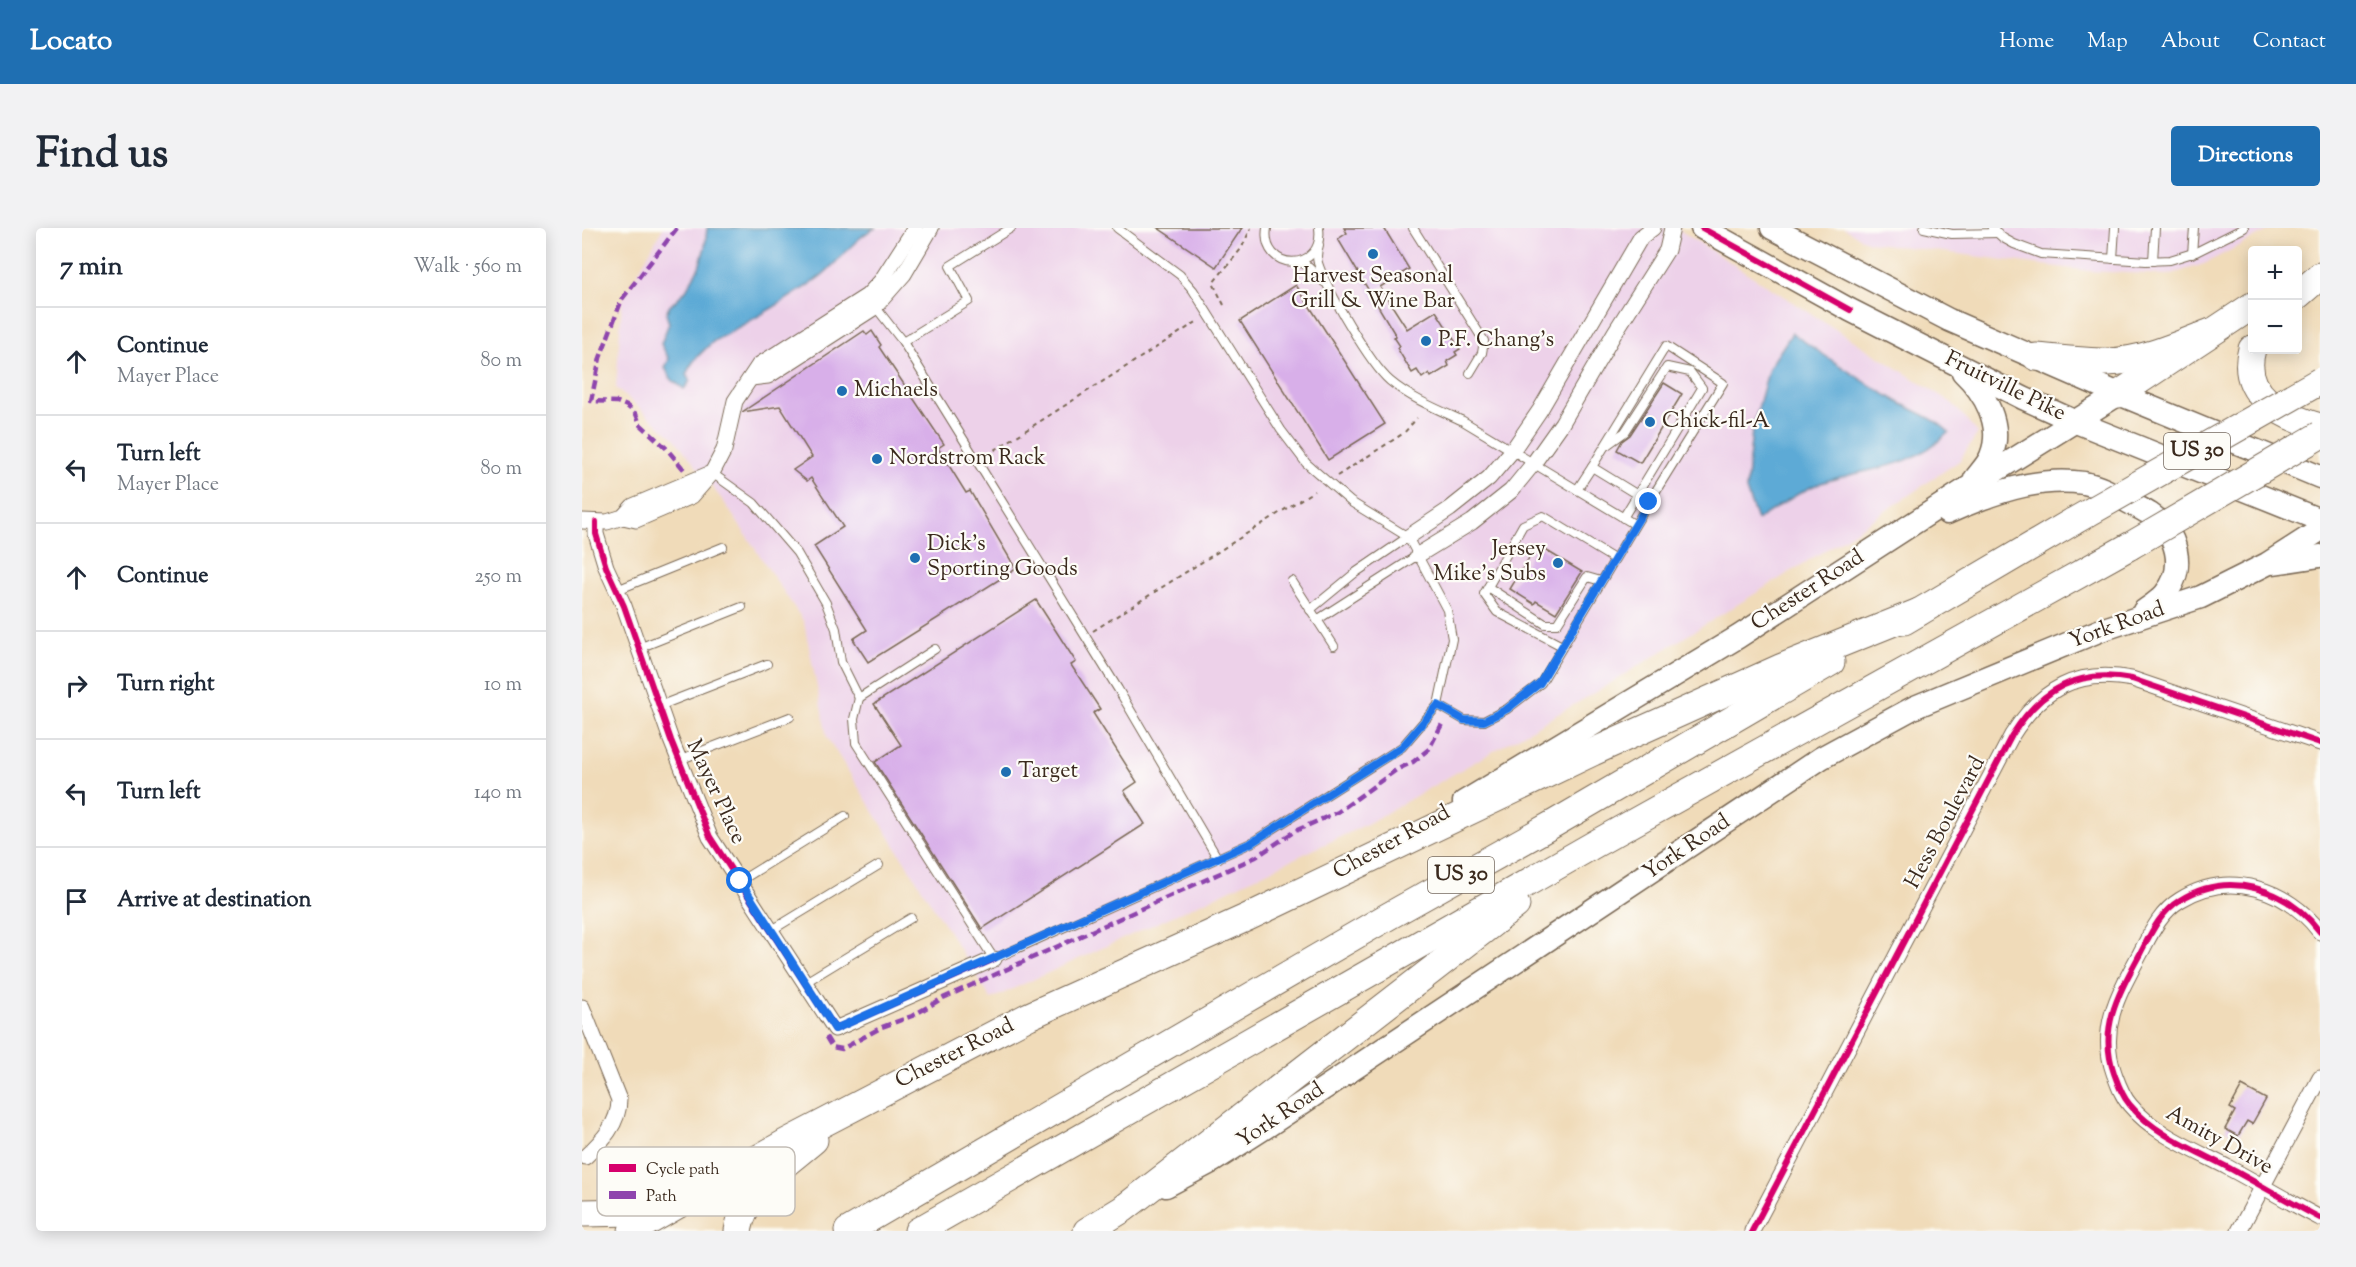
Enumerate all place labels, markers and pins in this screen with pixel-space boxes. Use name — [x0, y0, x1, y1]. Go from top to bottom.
marker: Harvest Seasonal Grill & Wine Bar — [1366, 247, 1380, 261]
place label: Harvest Seasonal Grill & Wine Bar — [1291, 261, 1455, 318]
place label: P.F. Chang's — [1438, 325, 1554, 357]
marker: P.F. Chang's — [1419, 334, 1433, 348]
place label: Michaels — [854, 375, 938, 407]
marker: Michaels — [835, 384, 849, 398]
place label: Chick-fil-A — [1662, 406, 1770, 438]
marker: Chick-fil-A — [1643, 415, 1657, 429]
place label: Nordstrom Rack — [889, 443, 1046, 475]
marker: Nordstrom Rack — [870, 452, 884, 466]
place label: Dick's Sporting Goods — [927, 529, 1078, 586]
place label: Jersey Mike's Subs — [1433, 534, 1546, 591]
marker: Dick's Sporting Goods — [908, 551, 922, 565]
marker: Jersey Mike's Subs — [1551, 556, 1565, 570]
place label: Target — [1018, 756, 1078, 788]
marker: Target — [999, 765, 1013, 779]

